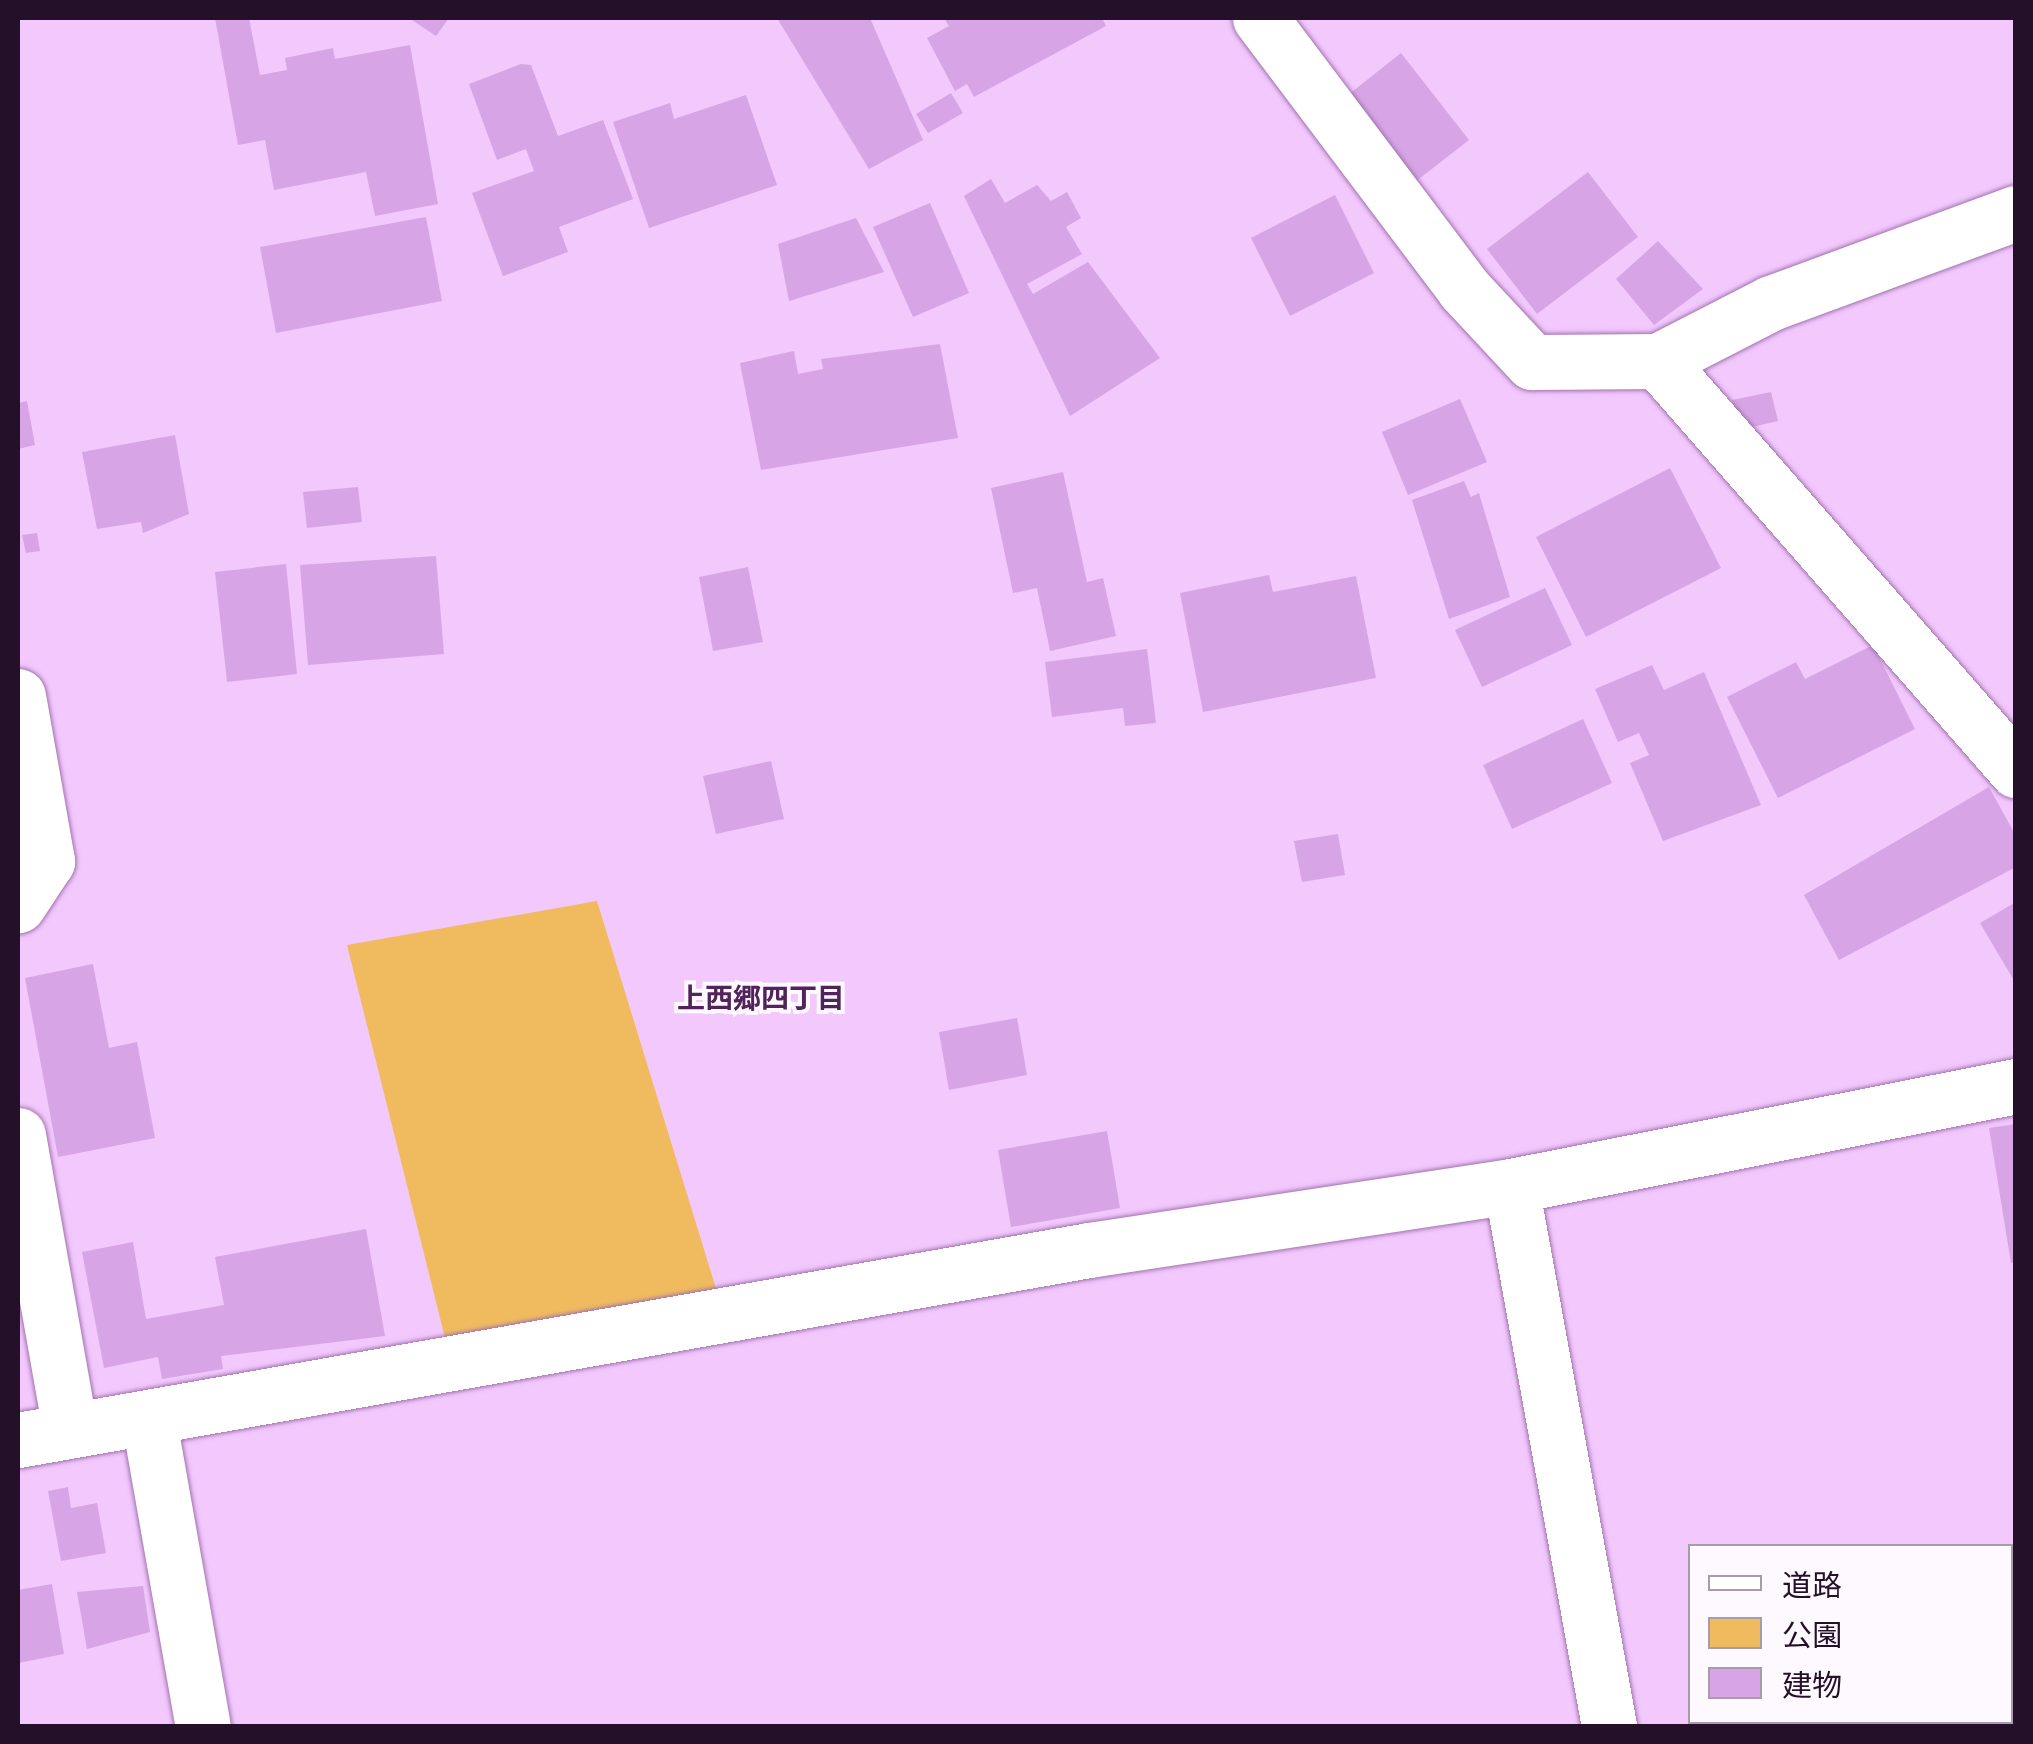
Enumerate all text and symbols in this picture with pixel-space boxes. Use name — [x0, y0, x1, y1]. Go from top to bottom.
district label: 上西郷四丁目 — [677, 981, 845, 1015]
legend — [1688, 1544, 2013, 1724]
text: 道路 — [1782, 1565, 1842, 1605]
text: 公園 — [1782, 1615, 1842, 1655]
text: 建物 — [1782, 1665, 1842, 1705]

